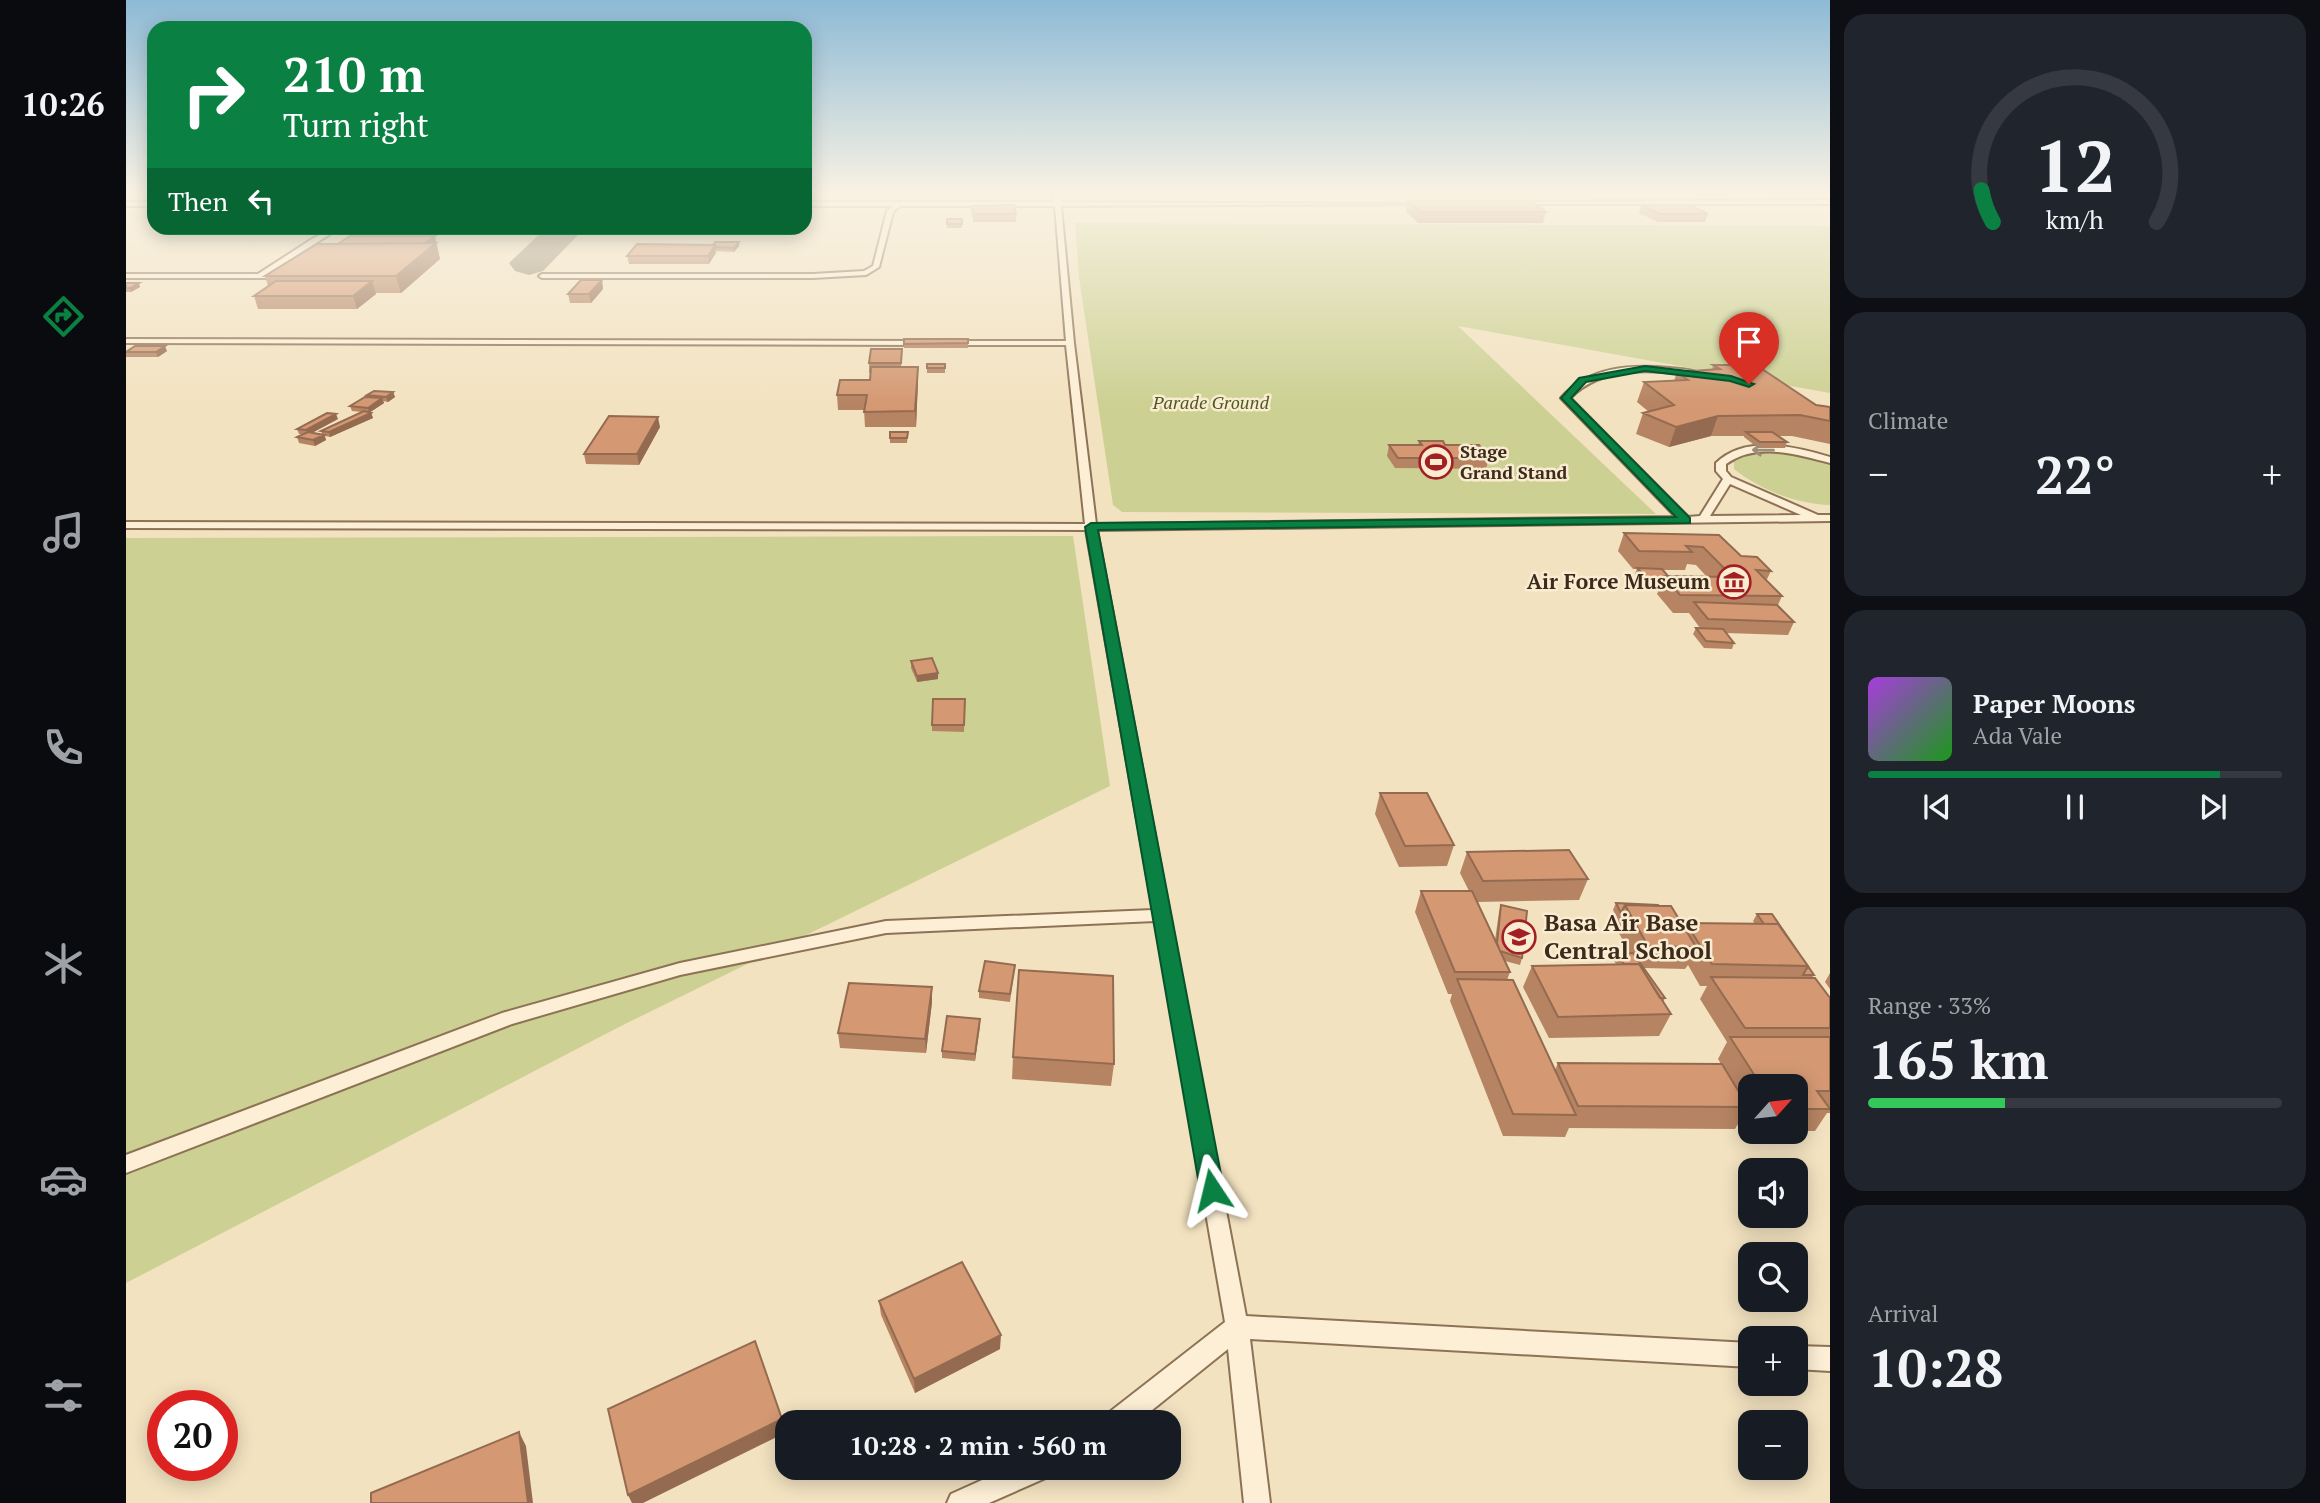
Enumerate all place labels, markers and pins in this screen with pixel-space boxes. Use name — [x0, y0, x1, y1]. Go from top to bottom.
pin — [1719, 312, 1779, 384]
place label: Stage Grand Stand — [1460, 439, 1568, 484]
sports icon: Stage Grand Stand — [1417, 443, 1455, 481]
museum icon: Air Force Museum — [1715, 563, 1753, 601]
place label: Air Force Museum — [1527, 567, 1711, 595]
place label: Basa Air Base Central School — [1544, 906, 1712, 966]
school or university icon: Basa Air Base Central School — [1500, 918, 1538, 956]

